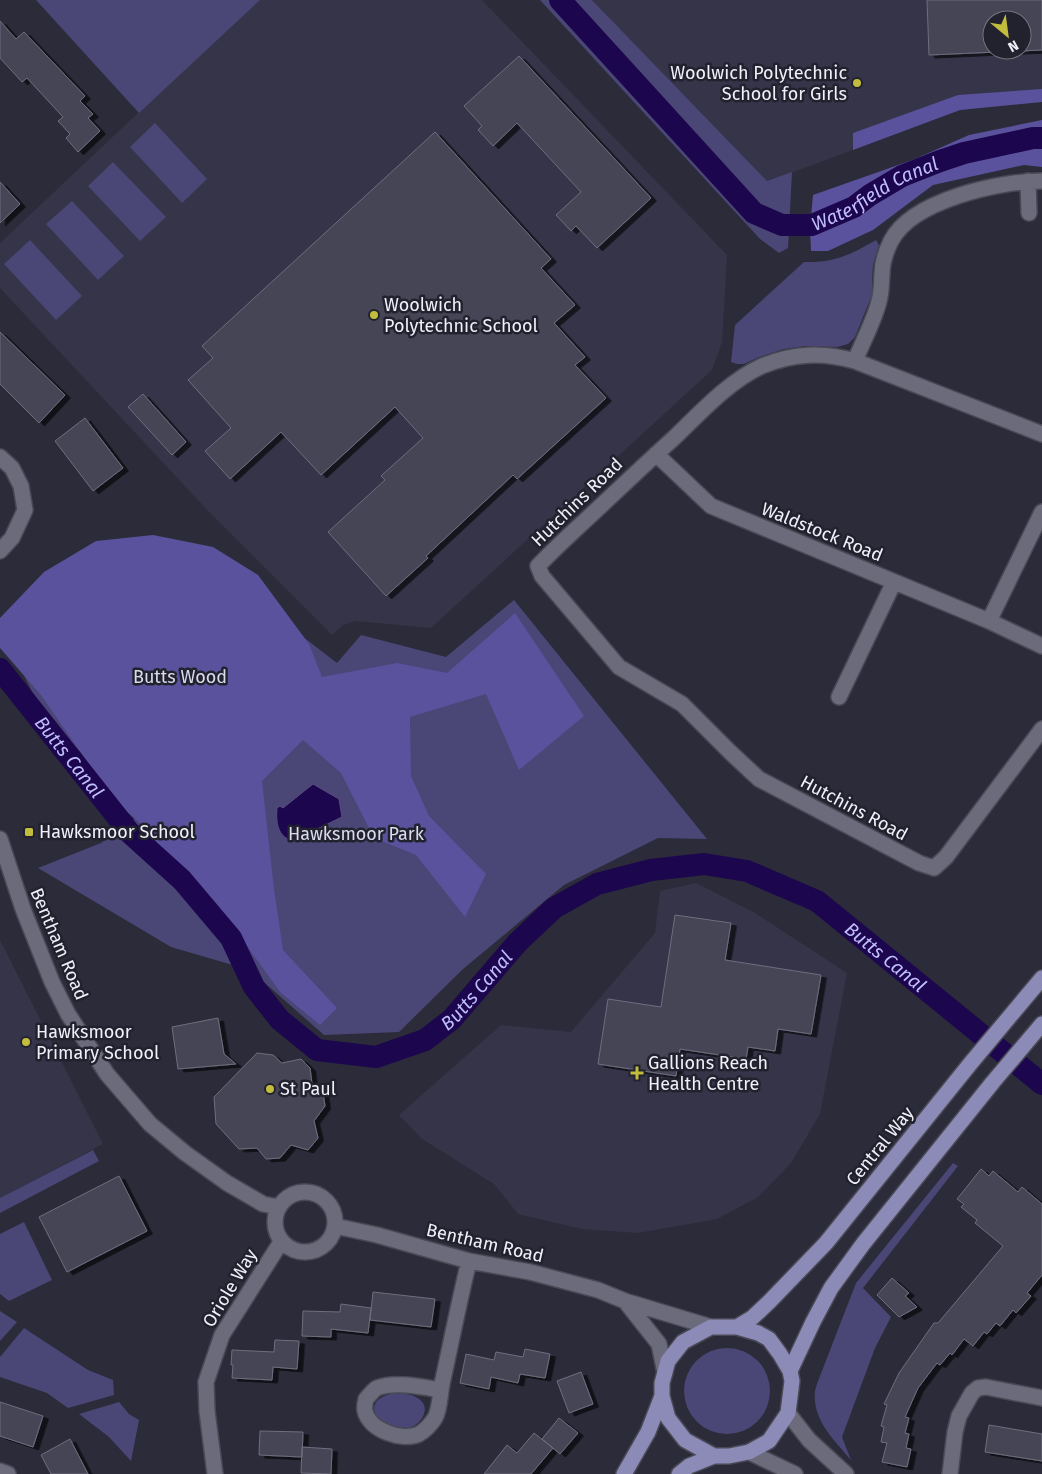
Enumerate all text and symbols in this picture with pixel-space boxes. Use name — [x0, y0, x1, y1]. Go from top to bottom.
north arrow — [982, 10, 1032, 60]
text: N — [1005, 36, 1021, 56]
place label: Woolwich Polytechnic School for Girls — [670, 62, 847, 105]
marker: Woolwich Polytechnic School for Girls — [851, 77, 863, 89]
water label: Waterfield Canal — [808, 151, 941, 235]
place label: Woolwich Polytechnic School — [384, 294, 538, 337]
marker: Woolwich Polytechnic School — [368, 309, 380, 321]
street label: Hutchins Road — [527, 453, 627, 551]
street label: Waldstock Road — [758, 498, 886, 566]
park label: Butts Wood — [133, 666, 227, 688]
water label: Butts Canal — [30, 711, 109, 802]
street label: Hutchins Road — [797, 770, 911, 846]
place label: Hawksmoor School — [39, 821, 195, 843]
park label: Hawksmoor Park — [288, 823, 425, 845]
marker: Hawksmoor School — [23, 826, 35, 838]
street label: Bentham Road — [25, 885, 93, 1003]
water label: Butts Canal — [840, 917, 931, 997]
water label: Butts Canal — [436, 946, 517, 1035]
place label: Hawksmoor Primary School — [36, 1021, 159, 1064]
marker: Hawksmoor Primary School — [20, 1036, 32, 1048]
place label: Gallions Reach Health Centre — [648, 1052, 768, 1095]
marker: Gallions Reach Health Centre — [630, 1066, 644, 1080]
place label: St Paul — [280, 1078, 336, 1100]
marker: St Paul — [264, 1083, 276, 1095]
street label: Central Way — [841, 1102, 919, 1190]
street label: Bentham Road — [424, 1219, 546, 1267]
street label: Oriole Way — [198, 1245, 262, 1331]

